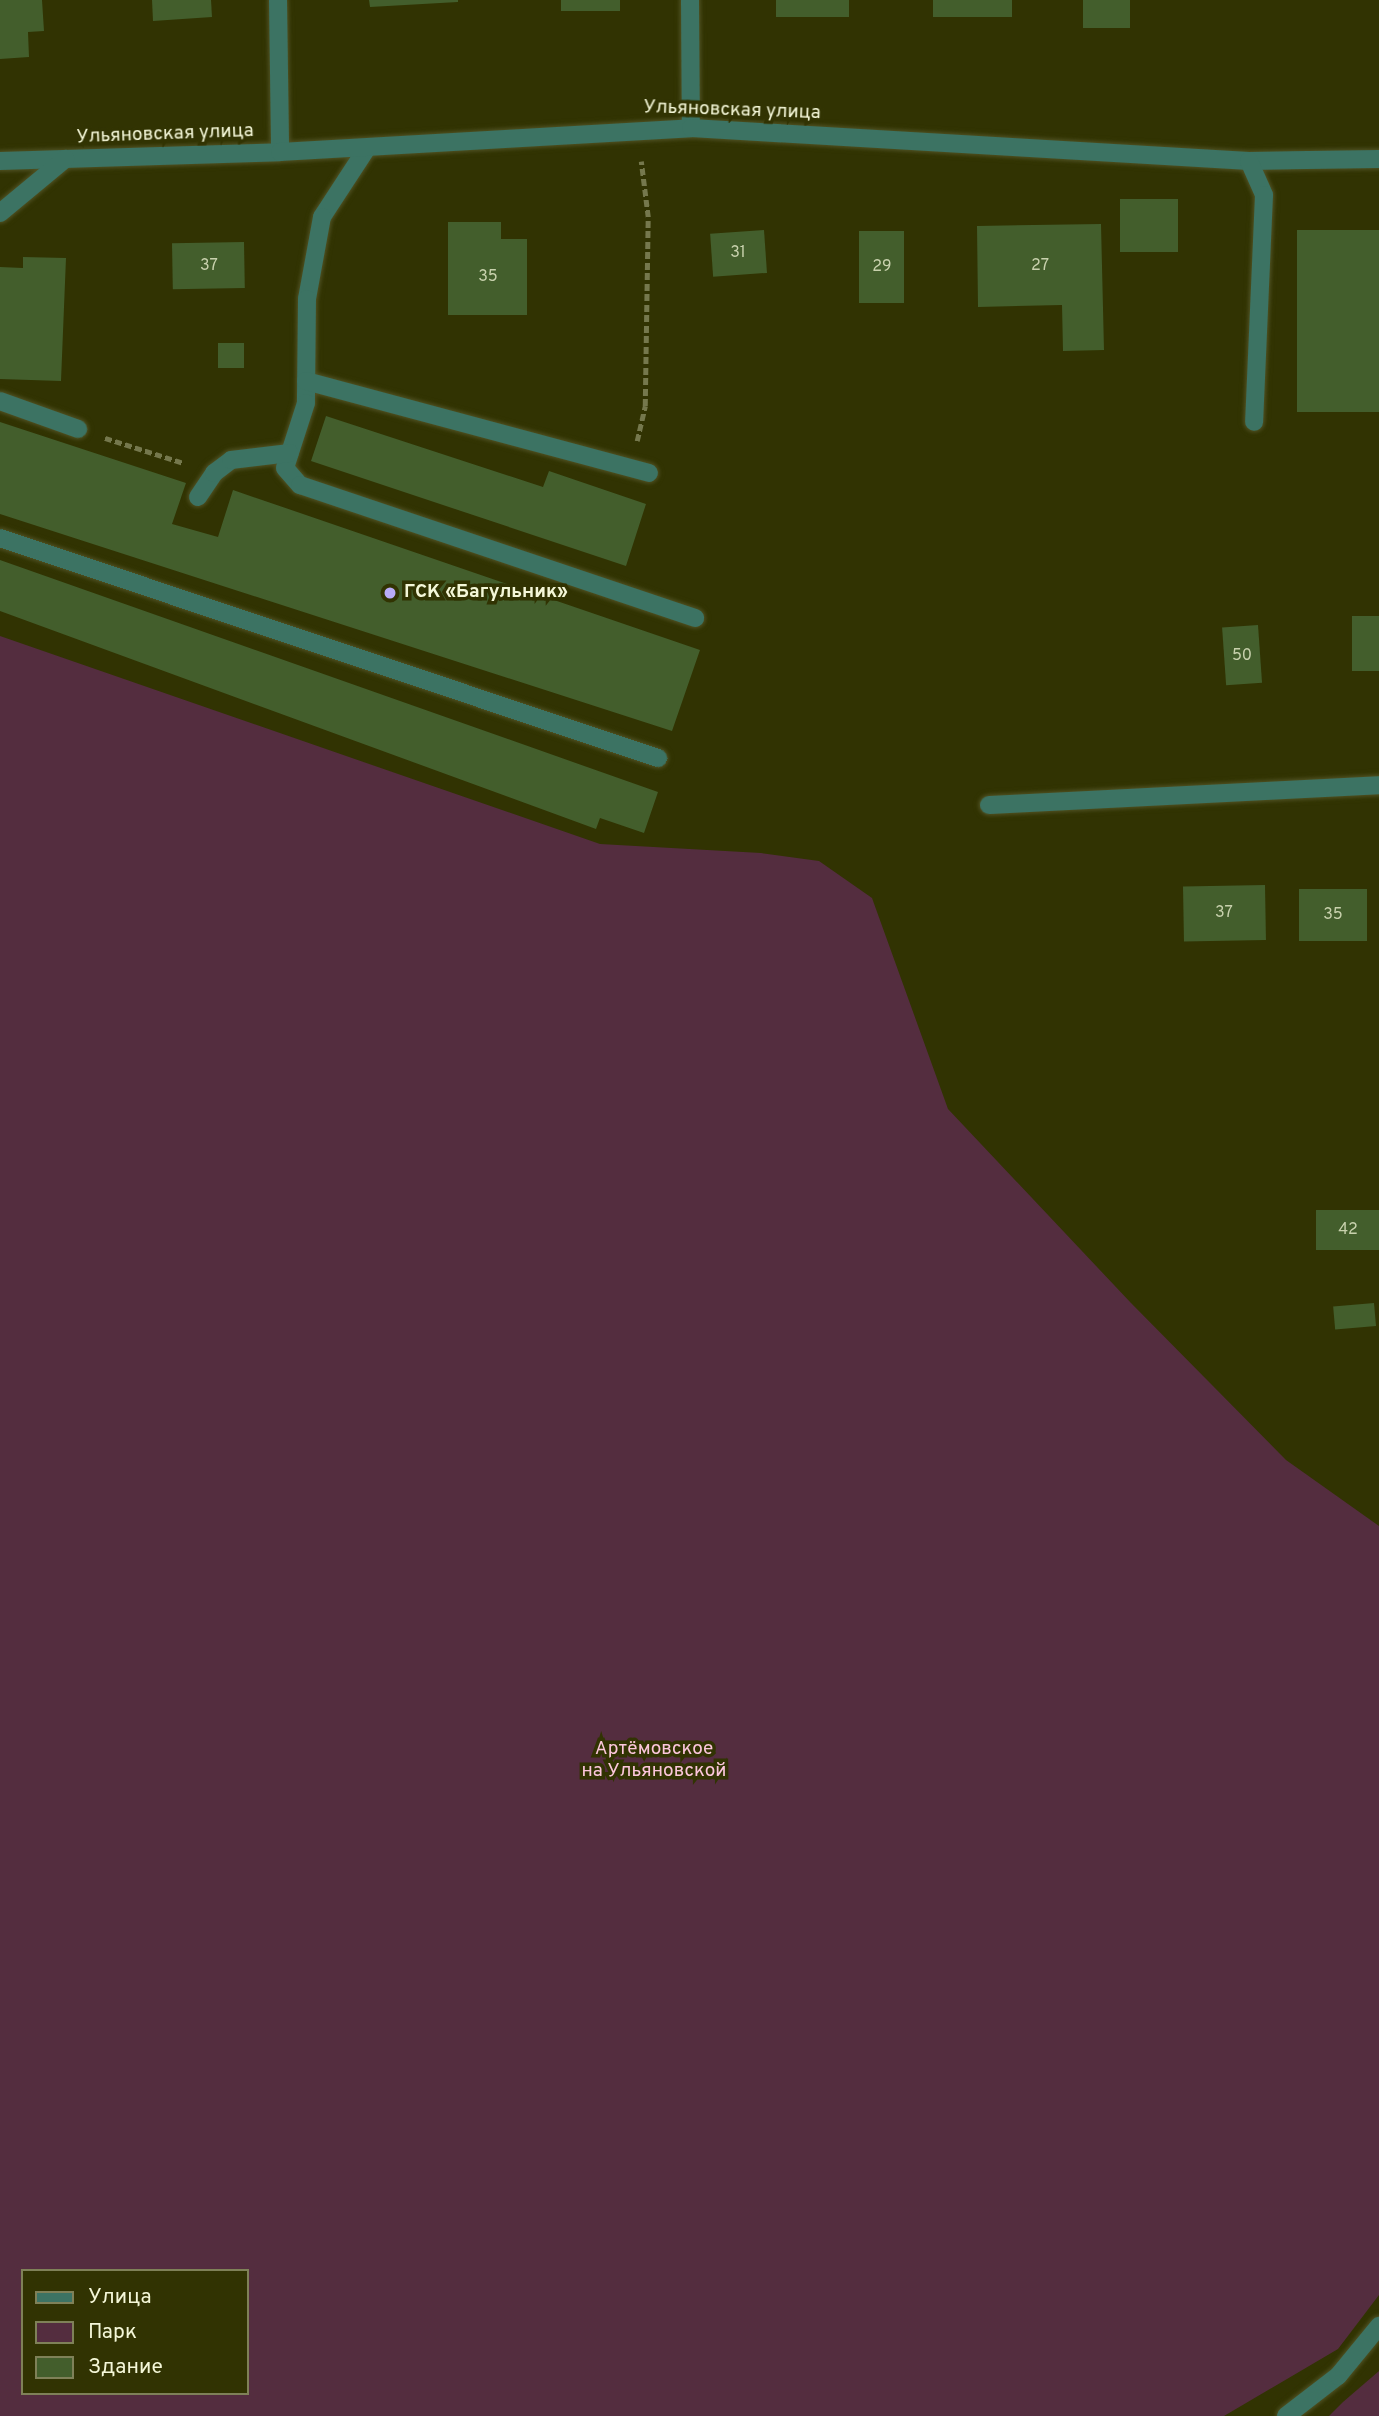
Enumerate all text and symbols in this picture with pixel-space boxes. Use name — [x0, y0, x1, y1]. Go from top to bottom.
street label: Ульяновская улица — [643, 97, 821, 125]
street label: Ульяновская улица — [76, 121, 254, 149]
house number: 31 — [730, 243, 746, 263]
house number: 37 — [200, 256, 218, 276]
house number: 27 — [1031, 256, 1049, 276]
house number: 29 — [872, 257, 892, 277]
house number: 35 — [478, 267, 498, 287]
place label: ГСК «Багульник» — [404, 582, 568, 604]
marker: ГСК «Багульник» — [382, 585, 398, 601]
house number: 50 — [1232, 646, 1252, 666]
house number: 37 — [1215, 903, 1233, 923]
house number: 35 — [1323, 905, 1343, 925]
house number: 42 — [1338, 1220, 1358, 1240]
park label: Артёмовское на Ульяновской — [581, 1739, 727, 1783]
legend — [21, 2269, 248, 2395]
text: Улица — [88, 2284, 152, 2311]
text: Парк — [88, 2319, 137, 2346]
text: Здание — [88, 2354, 163, 2381]

